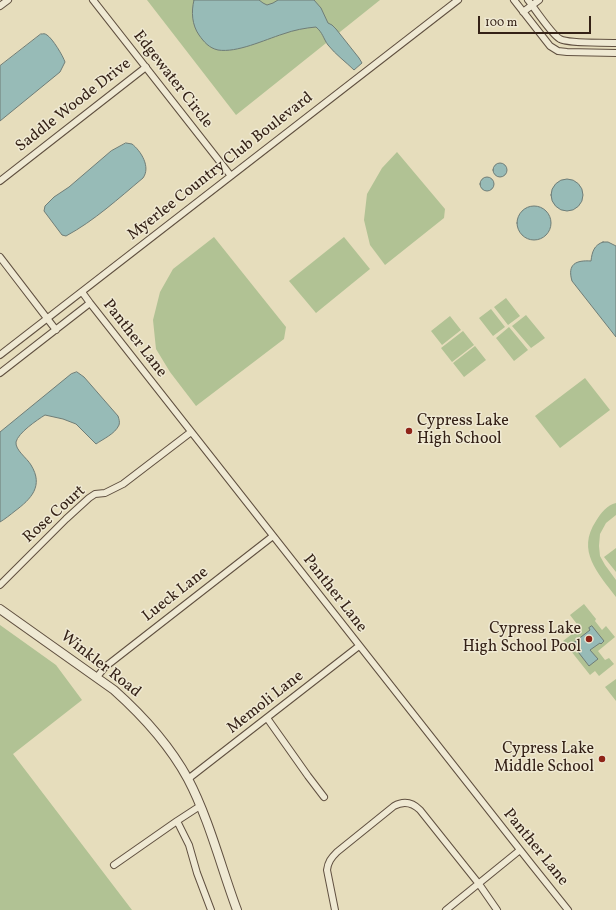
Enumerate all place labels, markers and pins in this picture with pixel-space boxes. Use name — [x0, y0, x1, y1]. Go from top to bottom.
place label: Cypress Lake High School — [417, 412, 509, 450]
marker: Cypress Lake High School — [404, 426, 414, 436]
place label: Cypress Lake High School Pool — [463, 620, 581, 658]
marker: Cypress Lake High School Pool — [584, 634, 594, 644]
place label: Cypress Lake Middle School — [494, 740, 594, 778]
marker: Cypress Lake Middle School — [597, 754, 607, 764]

